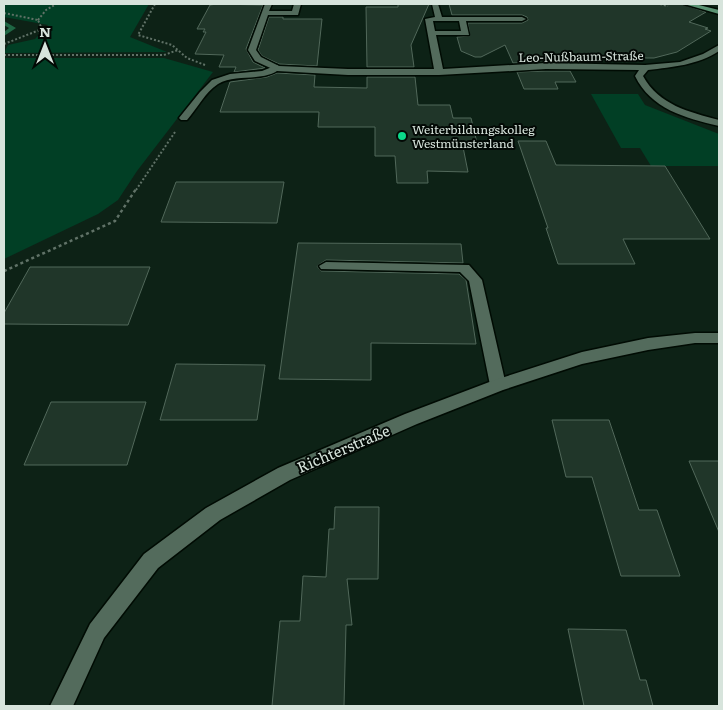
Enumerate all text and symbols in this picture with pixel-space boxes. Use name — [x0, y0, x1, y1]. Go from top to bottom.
north arrow — [20, 20, 70, 70]
text: N — [39, 21, 51, 41]
street label: Leo-Nußbaum-Straße — [518, 46, 644, 66]
place label: Weiterbildungskolleg Westmünsterland — [412, 120, 535, 152]
marker: Weiterbildungskolleg Westmünsterland — [396, 130, 408, 142]
street label: Richterstraße — [293, 418, 393, 478]

